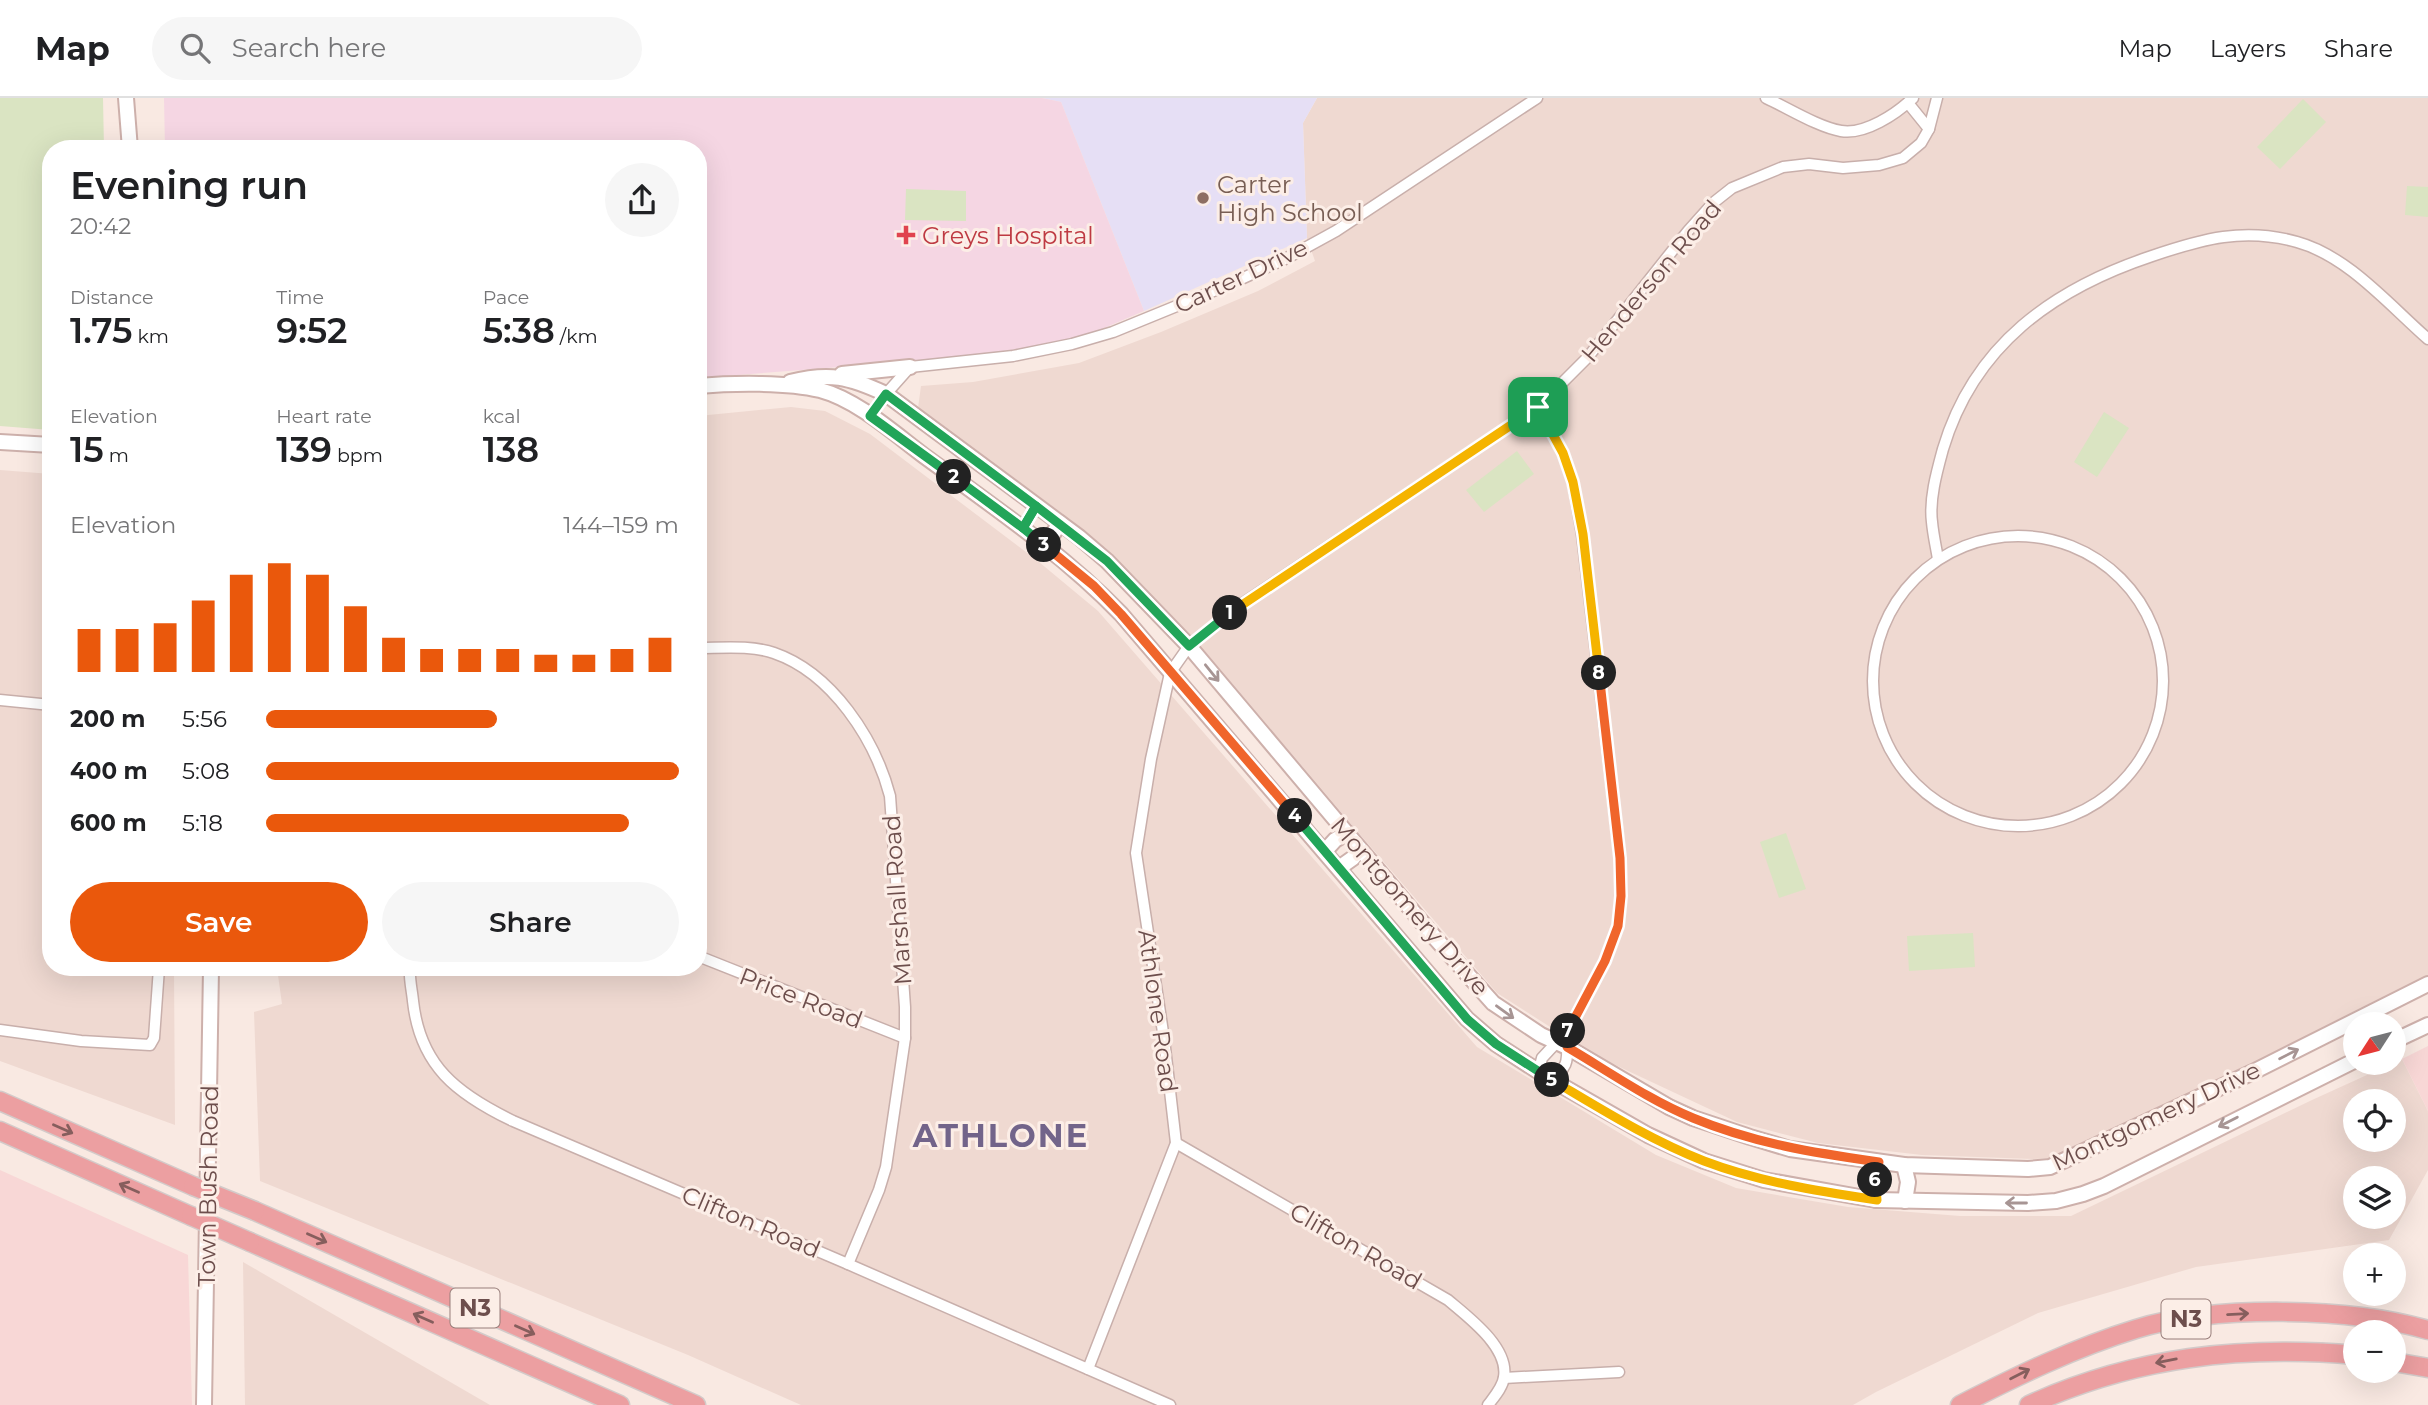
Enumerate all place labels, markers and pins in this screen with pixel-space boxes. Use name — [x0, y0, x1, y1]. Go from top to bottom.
place label: Carter High School — [1217, 170, 1363, 227]
marker: Carter High School — [1195, 190, 1211, 206]
place label: Greys Hospital — [922, 221, 1094, 250]
marker: Greys Hospital — [896, 225, 916, 245]
pin — [1508, 377, 1568, 437]
pin: 2 — [936, 460, 972, 494]
pin: 3 — [1026, 528, 1062, 562]
pin: 1 — [1212, 596, 1248, 630]
pin: 8 — [1582, 656, 1616, 690]
pin: 4 — [1278, 798, 1312, 834]
pin: 7 — [1550, 1014, 1586, 1048]
pin: 5 — [1534, 1062, 1570, 1098]
pin: 6 — [1857, 1162, 1892, 1198]

